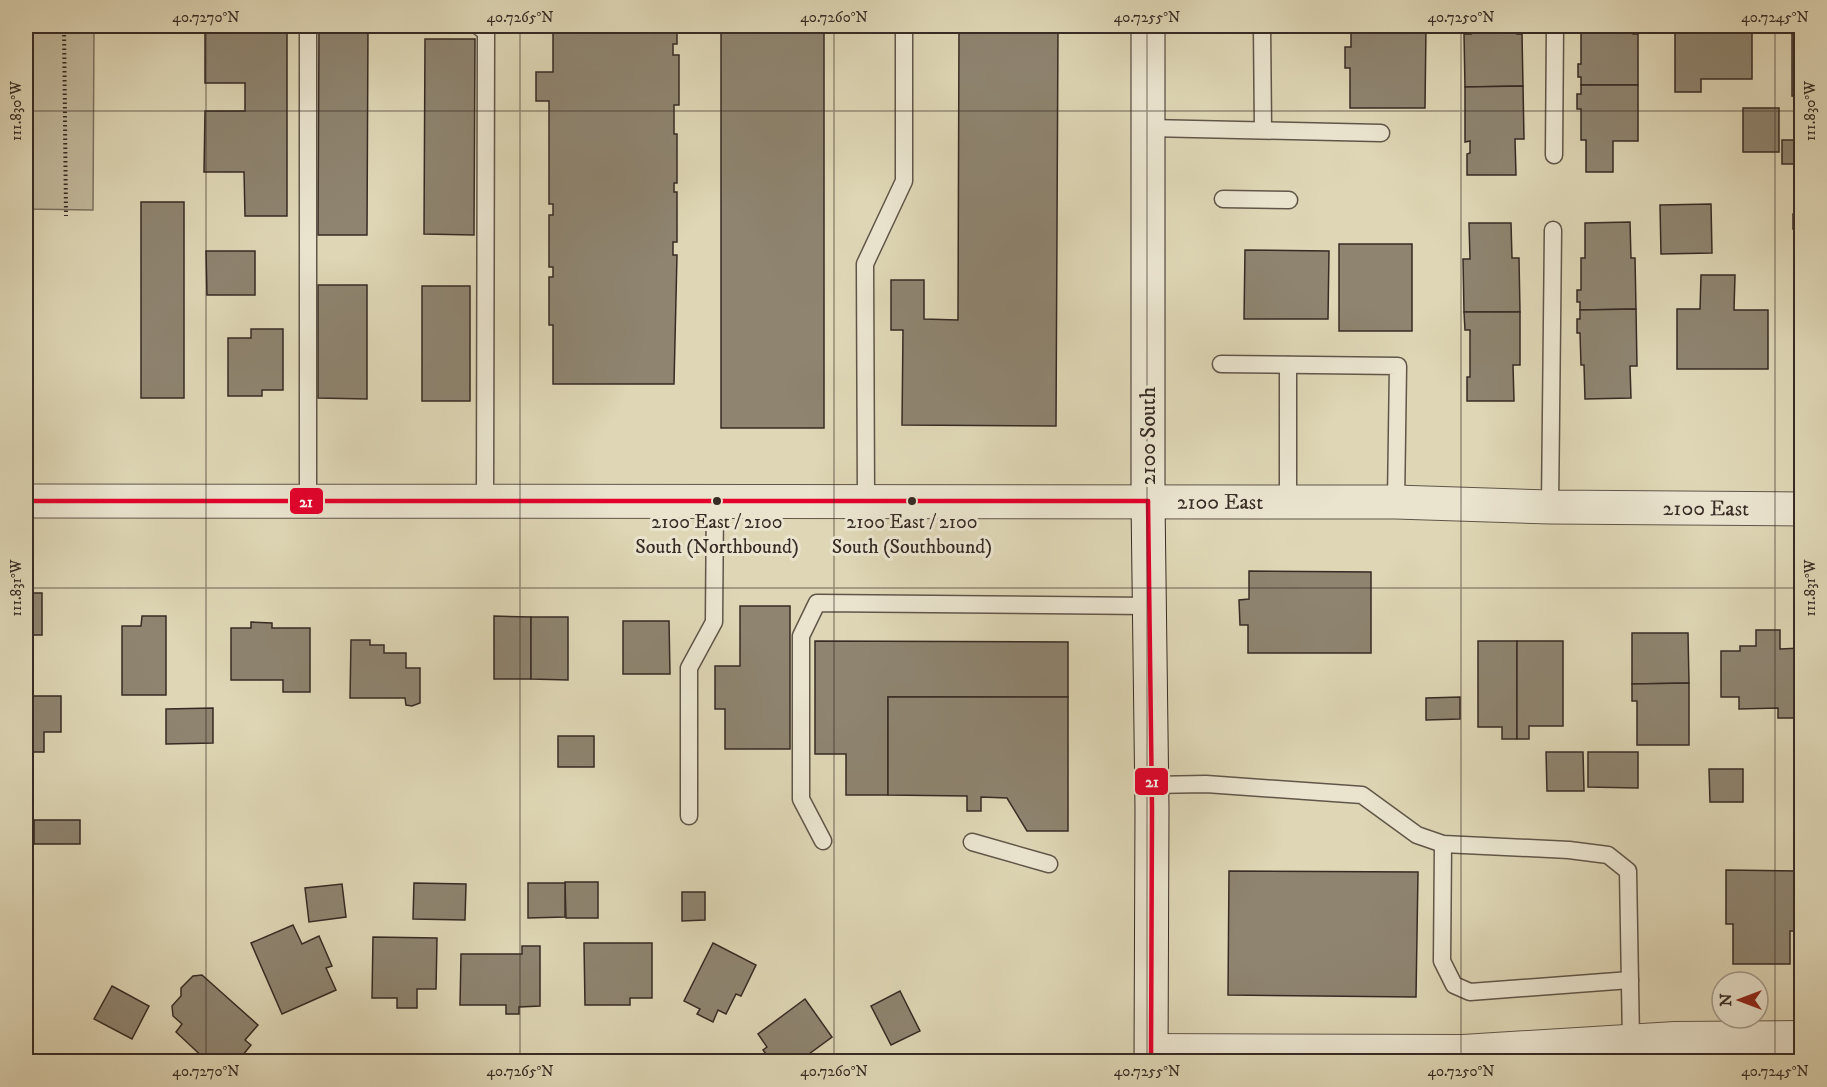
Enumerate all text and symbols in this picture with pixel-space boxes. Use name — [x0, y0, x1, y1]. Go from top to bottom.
text: 40.7270°N — [172, 8, 240, 27]
text: 40.7265°N — [486, 8, 554, 27]
text: 40.7260°N — [800, 8, 868, 27]
text: 40.7255°N — [1114, 8, 1180, 27]
text: 40.7250°N — [1427, 8, 1495, 27]
text: 40.7245°N — [1741, 8, 1809, 27]
text: 111.830°W — [7, 81, 26, 141]
text: 111.830°W — [1801, 81, 1820, 141]
street label: 2100 South — [1135, 386, 1162, 485]
line badge: 21 — [289, 487, 324, 515]
street label: 2100 East — [1177, 488, 1263, 515]
text: 21 — [299, 492, 313, 512]
street label: 2100 East — [1663, 494, 1749, 522]
marker: 2100 East / 2100 South (Northbound) — [711, 495, 723, 507]
marker: 2100 East / 2100 South (Southbound) — [906, 495, 918, 507]
place label: 2100 East / 2100 South (Northbound) — [635, 510, 799, 560]
place label: 2100 East / 2100 South (Southbound) — [832, 510, 992, 560]
text: 111.831°W — [7, 559, 26, 617]
text: 111.831°W — [1801, 559, 1820, 617]
line badge: 21 — [1134, 767, 1169, 796]
text: 21 — [1145, 772, 1159, 792]
north arrow — [1710, 970, 1770, 1030]
text: N — [1716, 993, 1736, 1007]
text: 40.7270°N — [172, 1062, 240, 1081]
text: 40.7265°N — [486, 1062, 554, 1081]
text: 40.7260°N — [800, 1062, 868, 1081]
text: 40.7255°N — [1114, 1062, 1180, 1081]
text: 40.7250°N — [1427, 1062, 1495, 1081]
text: 40.7245°N — [1741, 1062, 1809, 1081]

